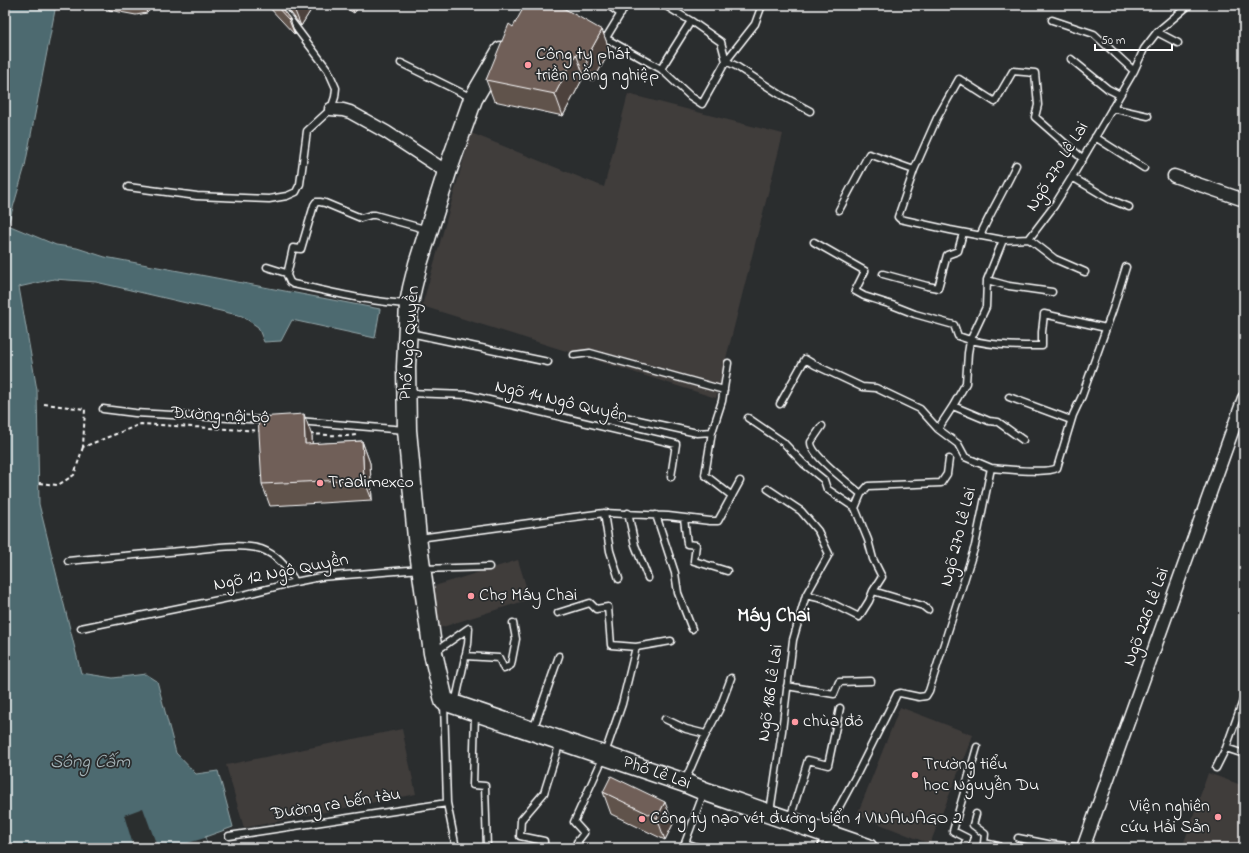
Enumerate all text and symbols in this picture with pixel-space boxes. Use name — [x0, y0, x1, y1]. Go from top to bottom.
scale bar — [1095, 26, 1172, 52]
text: 50 m — [1101, 32, 1125, 50]
place label: Công ty phát triền nông nghiệp — [536, 42, 659, 90]
marker: Công ty phát triền nông nghiệp — [523, 60, 533, 70]
street label: Ngõ 270 Lê Lai — [1020, 117, 1097, 217]
street label: Phố Ngô Quyền — [393, 285, 428, 401]
street label: Ngõ 14 Ngô Quyền — [492, 374, 630, 431]
street label: Đường nội bộ — [169, 400, 270, 433]
place label: Tradimexco — [328, 470, 414, 496]
marker: Tradimexco — [315, 478, 325, 488]
street label: Ngõ 270 Lê Lai — [934, 485, 985, 590]
street label: Ngõ 12 Ngô Quyền — [211, 547, 351, 600]
street label: Ngõ 226 Lê Lai — [1117, 564, 1178, 670]
place label: Chợ Máy Chai — [479, 583, 577, 609]
marker: Chợ Máy Chai — [466, 591, 476, 601]
district label: Máy Chai — [737, 602, 811, 632]
street label: Ngõ 186 Lê Lai — [751, 643, 792, 743]
place label: chùa đỏ — [803, 709, 863, 735]
marker: chùa đỏ — [790, 717, 800, 727]
water label: Sông Cấm — [50, 749, 130, 777]
street label: Phố Lê Lai — [619, 750, 695, 797]
place label: Trường tiểu học Nguyễn Du — [923, 752, 1039, 800]
marker: Trường tiểu học Nguyễn Du — [910, 770, 920, 780]
street label: Đường ra bến tàu — [269, 782, 403, 829]
place label: Viện nghiên cứu Hải Sản — [1120, 794, 1210, 841]
place label: Công ty nạo vét đường biển 1 VINAWAGO 2 — [650, 806, 962, 833]
marker: Viện nghiên cứu Hải Sản — [1213, 812, 1223, 822]
marker: Công ty nạo vét đường biển 1 VINAWAGO 2 — [637, 814, 647, 824]

